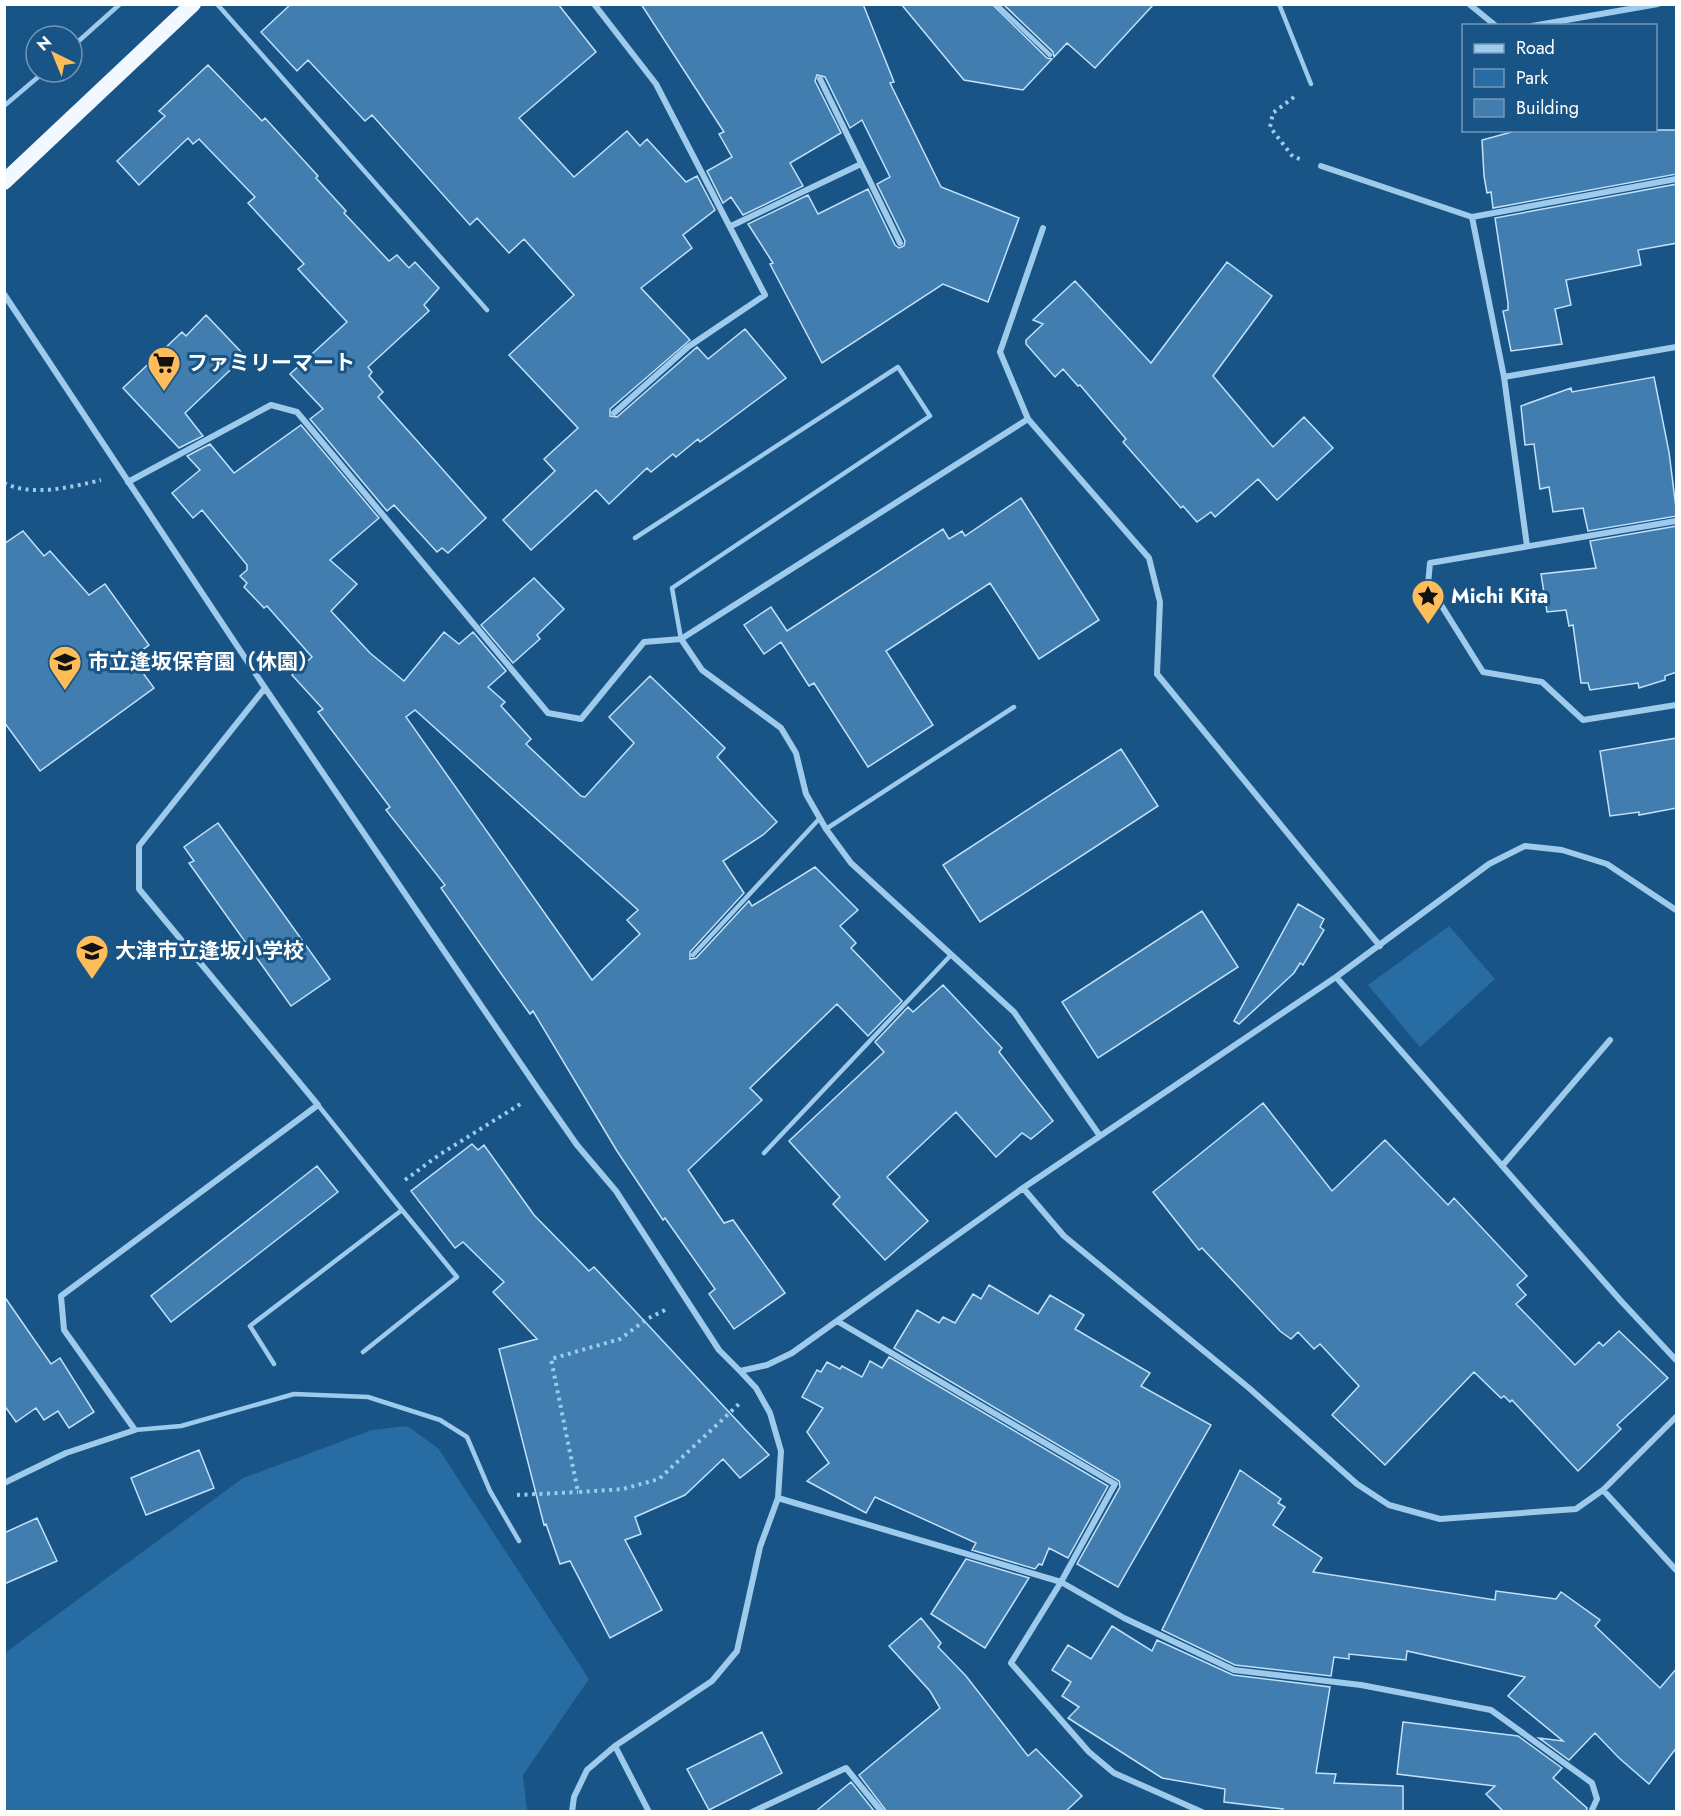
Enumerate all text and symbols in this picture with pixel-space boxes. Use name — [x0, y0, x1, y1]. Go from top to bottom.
north arrow — [24, 24, 84, 84]
legend — [1462, 24, 1657, 132]
text: N — [32, 31, 57, 56]
text: Road — [1516, 35, 1555, 61]
text: Park — [1516, 65, 1548, 91]
text: Building — [1516, 95, 1579, 121]
supermarket icon: ファミリーマート — [146, 345, 182, 392]
place label: ファミリーマート — [187, 348, 355, 378]
place icon: Michi Kita — [1410, 578, 1446, 625]
place label: Michi Kita — [1451, 581, 1548, 611]
school or university icon: 市立逢坂保育園（休園） — [47, 644, 83, 691]
place label: 市立逢坂保育園（休園） — [88, 647, 319, 677]
school or university icon: 大津市立逢坂小学校 — [74, 933, 110, 980]
place label: 大津市立逢坂小学校 — [115, 936, 304, 966]

